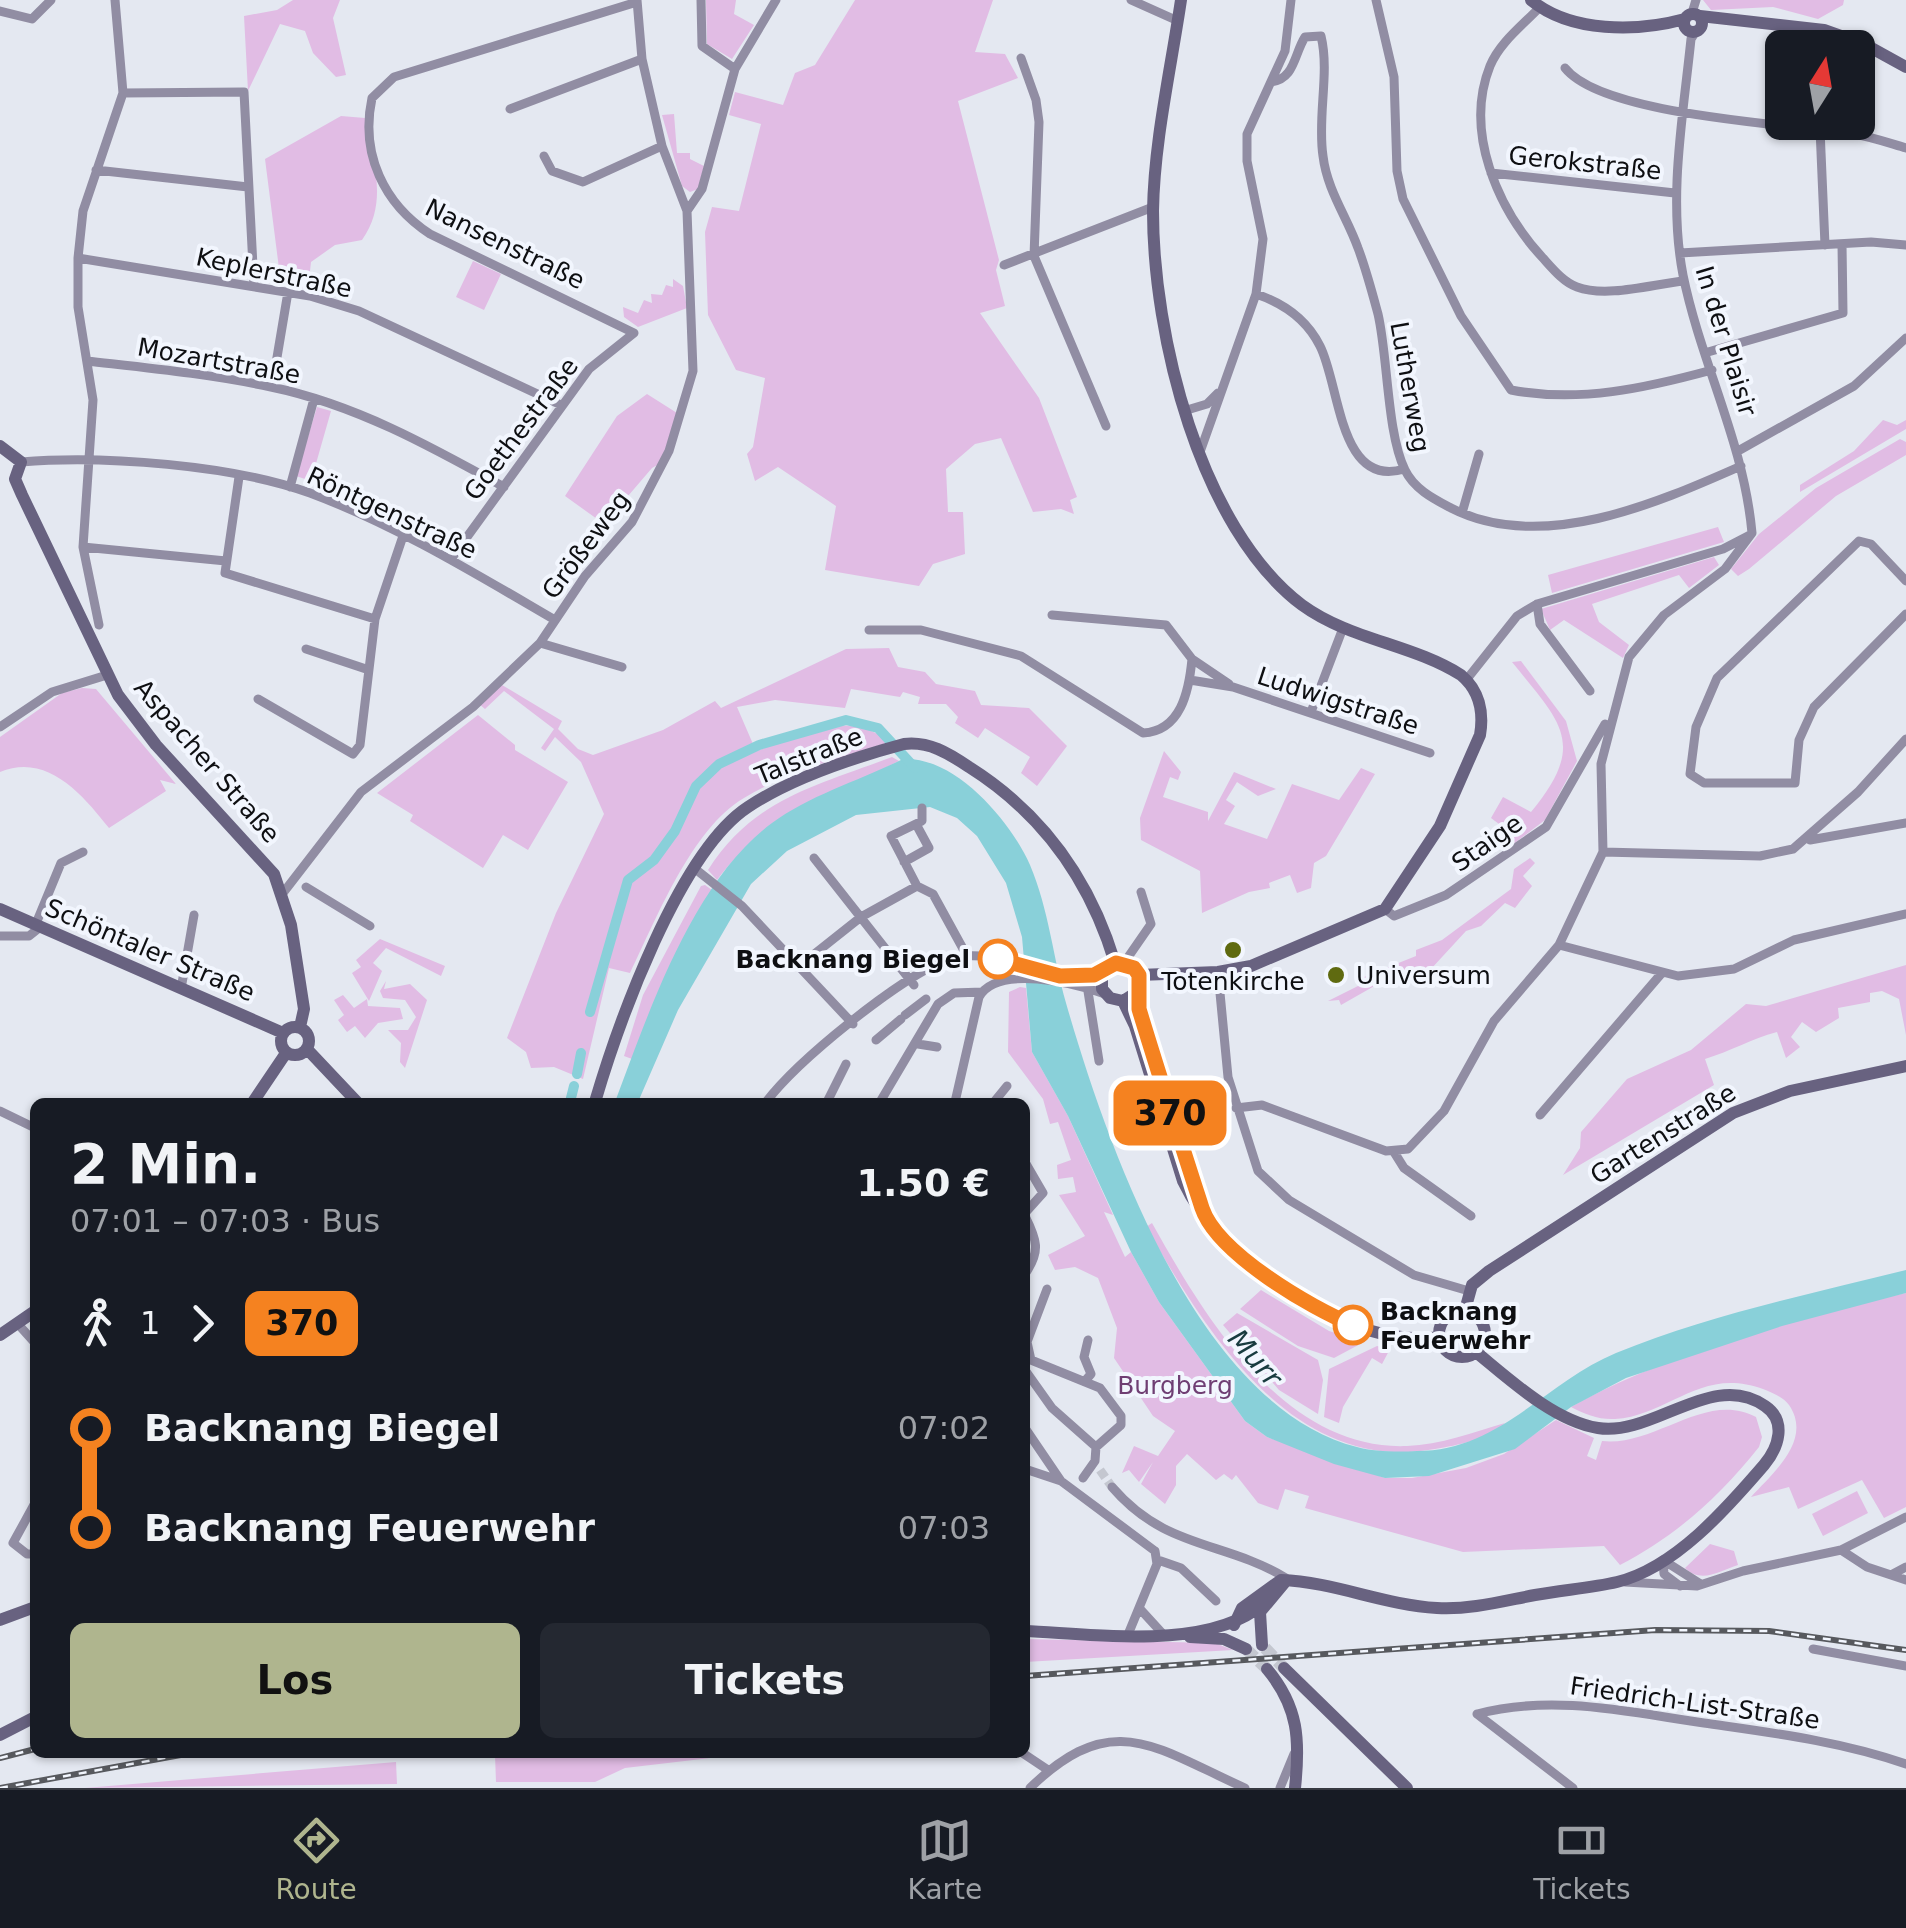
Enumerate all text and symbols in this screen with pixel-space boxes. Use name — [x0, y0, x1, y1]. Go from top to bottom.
north arrow — [1765, 30, 1875, 140]
map controls — [1765, 30, 1875, 140]
street label: Gerokstraße — [1507, 141, 1663, 185]
street label: Nansenstraße — [421, 193, 589, 295]
street label: Keplerstraße — [193, 242, 355, 304]
street label: In der Plaisir — [1689, 263, 1763, 420]
street label: Lutherweg — [1384, 319, 1436, 455]
street label: Mozartstraße — [135, 332, 303, 390]
street label: Goethestraße — [458, 352, 584, 506]
street label: Röntgenstraße — [303, 461, 481, 565]
street label: Größeweg — [536, 485, 636, 605]
street label: Ludwigstraße — [1254, 661, 1422, 741]
street label: Aspacher Straße — [128, 673, 286, 849]
street label: Talstraße — [750, 721, 867, 791]
street label: Staige — [1446, 808, 1528, 878]
street label: Schöntaler Straße — [41, 893, 259, 1007]
marker: Totenkirche — [1222, 939, 1244, 961]
marker: Backnang Biegel — [979, 940, 1017, 978]
place label: Backnang Biegel — [736, 945, 970, 974]
place label: Universum — [1356, 961, 1491, 990]
marker: Universum — [1325, 964, 1347, 986]
place label: Totenkirche — [1160, 967, 1305, 996]
street label: Gartenstraße — [1585, 1078, 1741, 1190]
line badge: 370 — [1112, 1080, 1228, 1146]
text: 370 — [1133, 1093, 1207, 1133]
text: 2 Min. — [70, 1132, 261, 1196]
text: 1.50 € — [857, 1161, 990, 1205]
text: 07:01 – 07:03 · Bus — [70, 1202, 380, 1240]
icon: walk — [70, 1296, 125, 1351]
icon: forward — [175, 1296, 230, 1351]
place label: Backnang Feuerwehr — [1380, 1297, 1531, 1355]
text: 370 — [265, 1303, 338, 1343]
text: 1 — [140, 1304, 160, 1342]
marker: Backnang Feuerwehr — [1334, 1306, 1372, 1344]
water label: Murr — [1221, 1323, 1290, 1394]
park label: Burgberg — [1117, 1371, 1233, 1400]
text: Backnang Biegel — [144, 1406, 500, 1450]
text: 07:02 — [898, 1409, 990, 1447]
text: Backnang Feuerwehr — [144, 1506, 595, 1550]
text: 07:03 — [898, 1509, 990, 1547]
button: Los — [70, 1623, 520, 1738]
button: Tickets — [540, 1623, 990, 1738]
street label: Friedrich-List-Straße — [1568, 1671, 1822, 1735]
tab: Route — [275, 1813, 357, 1906]
tab: Karte — [908, 1813, 982, 1906]
tab: Tickets — [1533, 1813, 1631, 1906]

